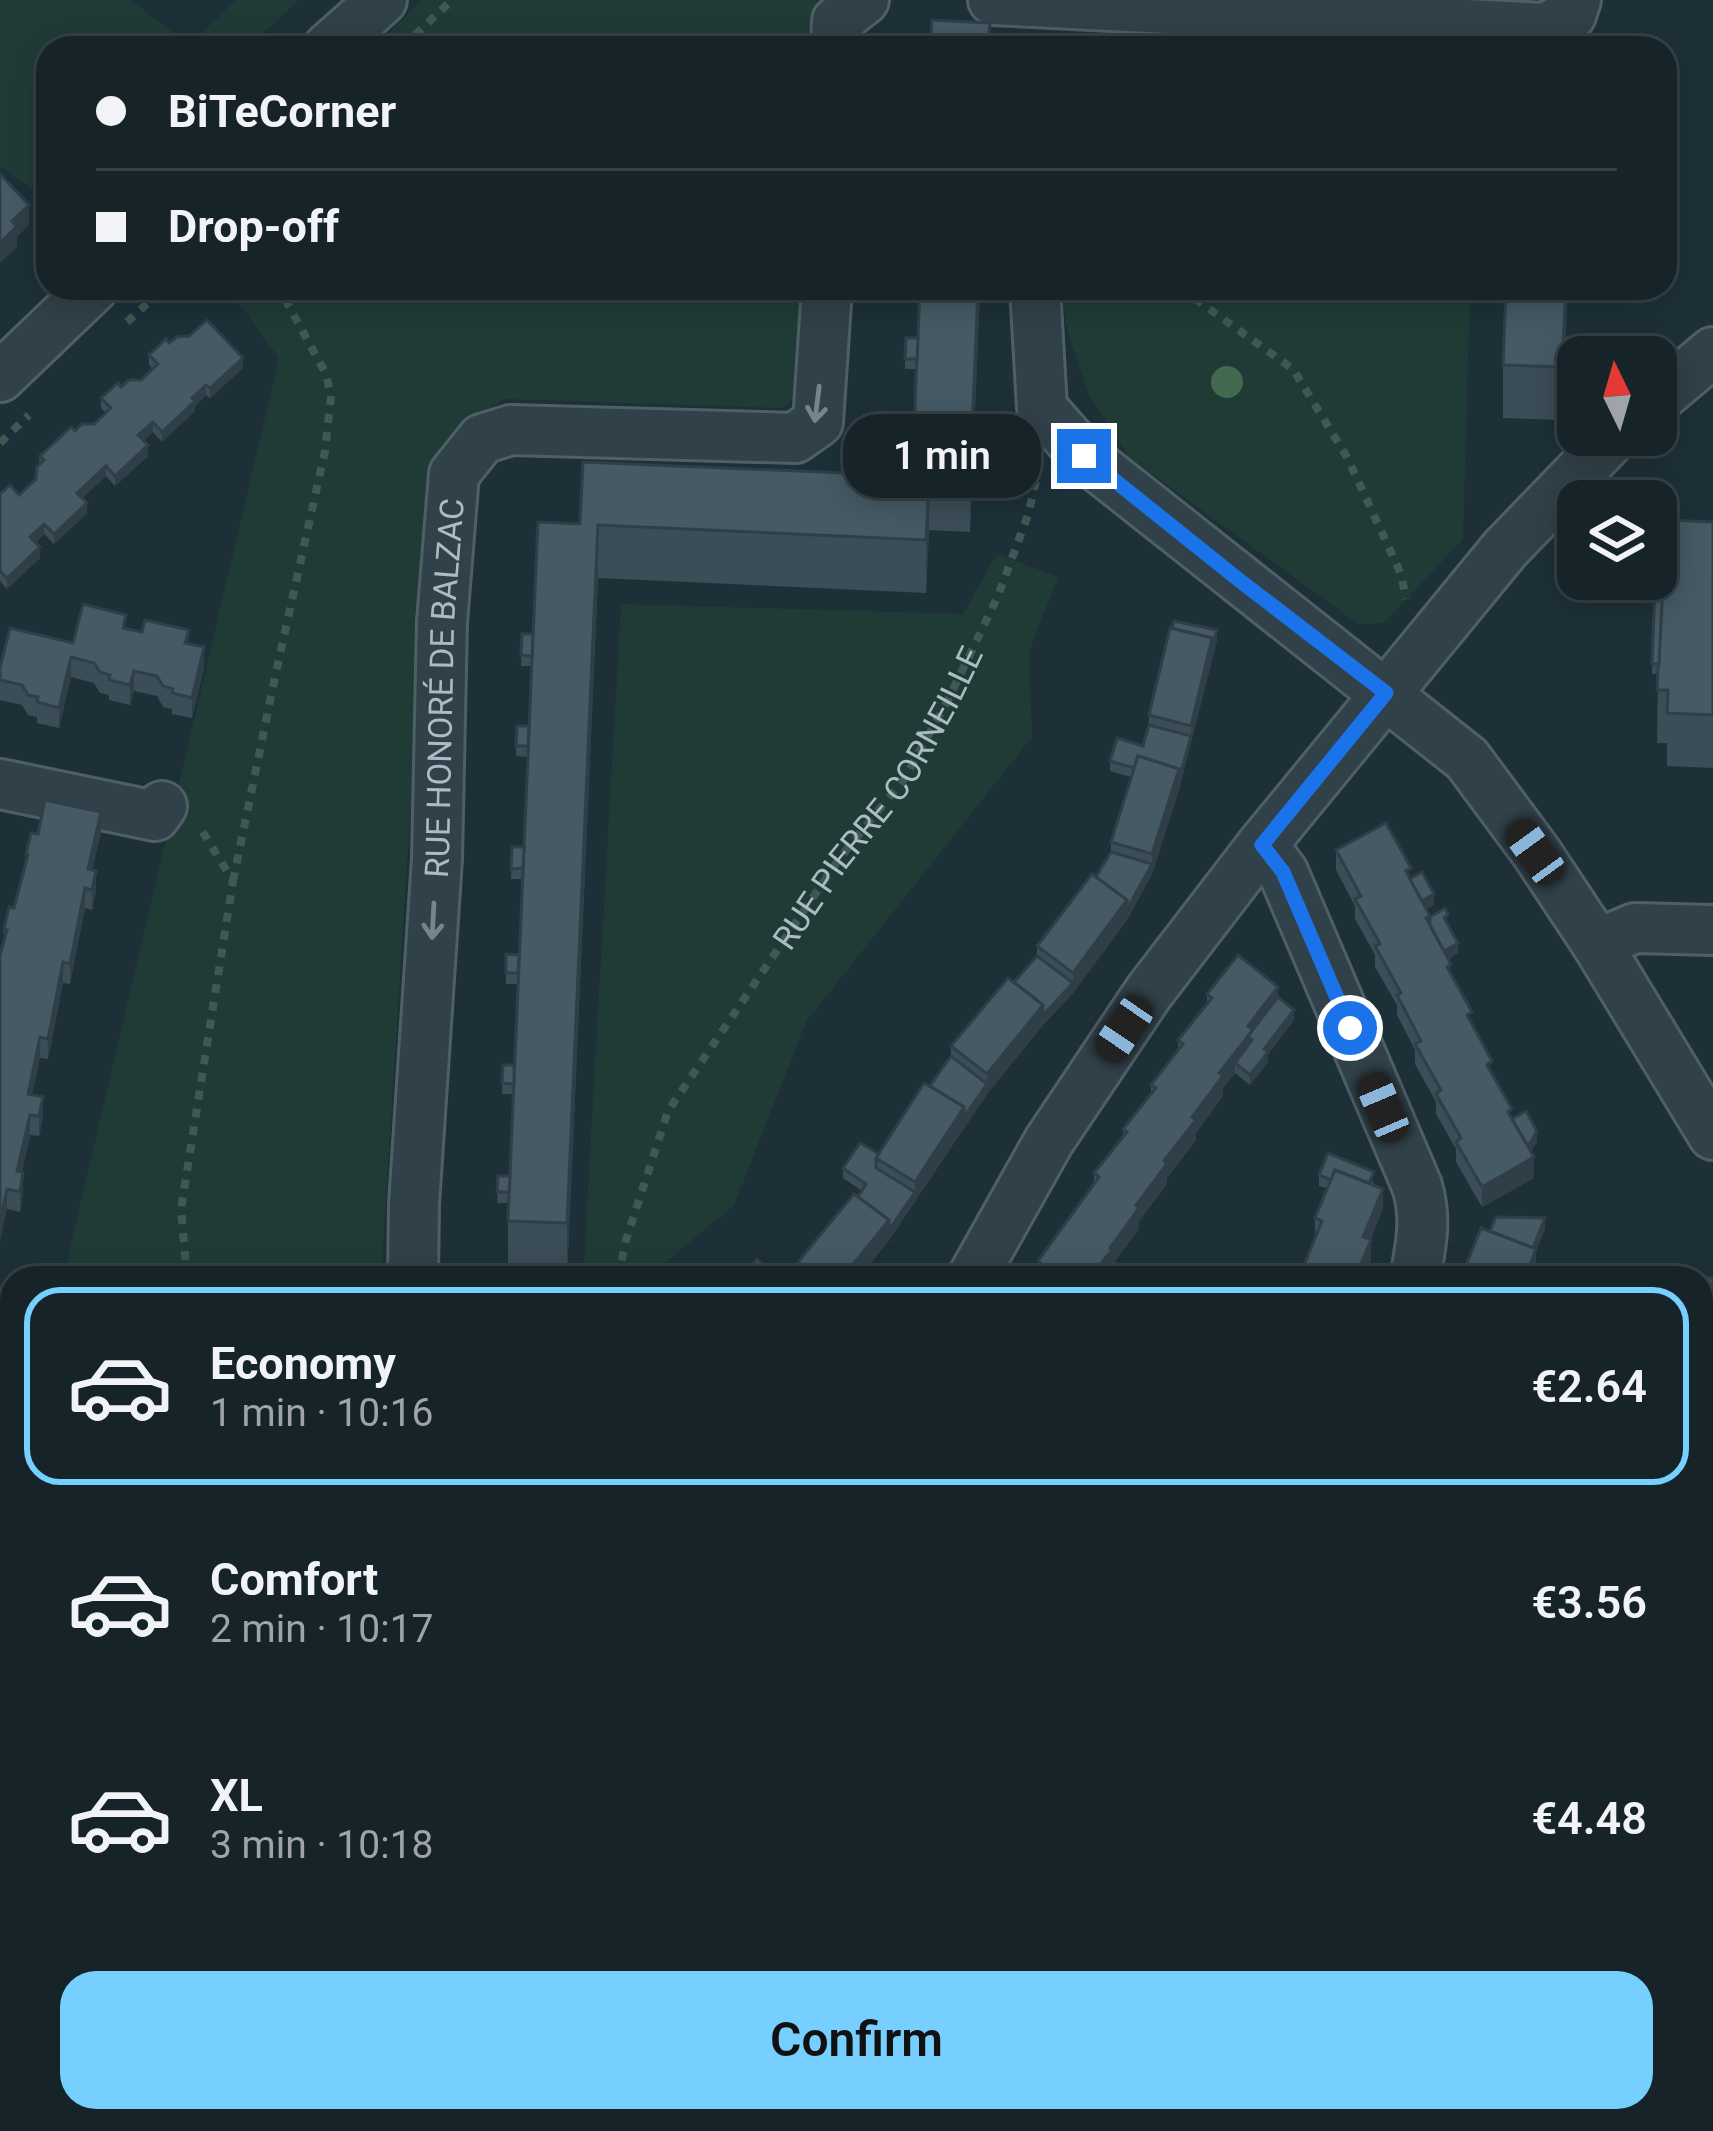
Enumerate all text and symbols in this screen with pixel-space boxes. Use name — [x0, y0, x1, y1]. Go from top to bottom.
text: BiTeCorner — [168, 85, 396, 138]
text: Drop-off — [168, 200, 339, 253]
north arrow — [1557, 336, 1677, 456]
map controls — [1557, 336, 1677, 600]
one-way arrow — [806, 384, 828, 423]
callout: 1 min — [844, 414, 1042, 498]
route end — [1057, 429, 1111, 483]
text: 1 min — [893, 433, 991, 479]
button: layers — [1557, 480, 1677, 600]
street label: RUE HONORÉ DE BALZAC — [417, 497, 472, 879]
street label: RUE PIERRE CORNEILLE — [765, 640, 991, 957]
car — [1499, 812, 1571, 892]
one-way arrow — [421, 901, 444, 940]
car — [1089, 989, 1159, 1069]
route start — [1323, 1001, 1377, 1055]
car — [1352, 1067, 1414, 1147]
icon: car — [66, 1332, 174, 1440]
text: Economy — [210, 1337, 396, 1390]
text: €2.64 — [1531, 1360, 1647, 1413]
text: 1 min · 10:16 — [210, 1390, 433, 1436]
icon: car — [66, 1548, 174, 1656]
text: Comfort — [210, 1553, 378, 1606]
text: €3.56 — [1531, 1576, 1647, 1629]
text: 2 min · 10:17 — [210, 1606, 433, 1652]
icon: car — [66, 1764, 174, 1872]
text: XL — [210, 1769, 263, 1822]
text: €4.48 — [1531, 1792, 1647, 1845]
text: 3 min · 10:18 — [210, 1822, 433, 1868]
button: Confirm — [60, 1971, 1653, 2109]

